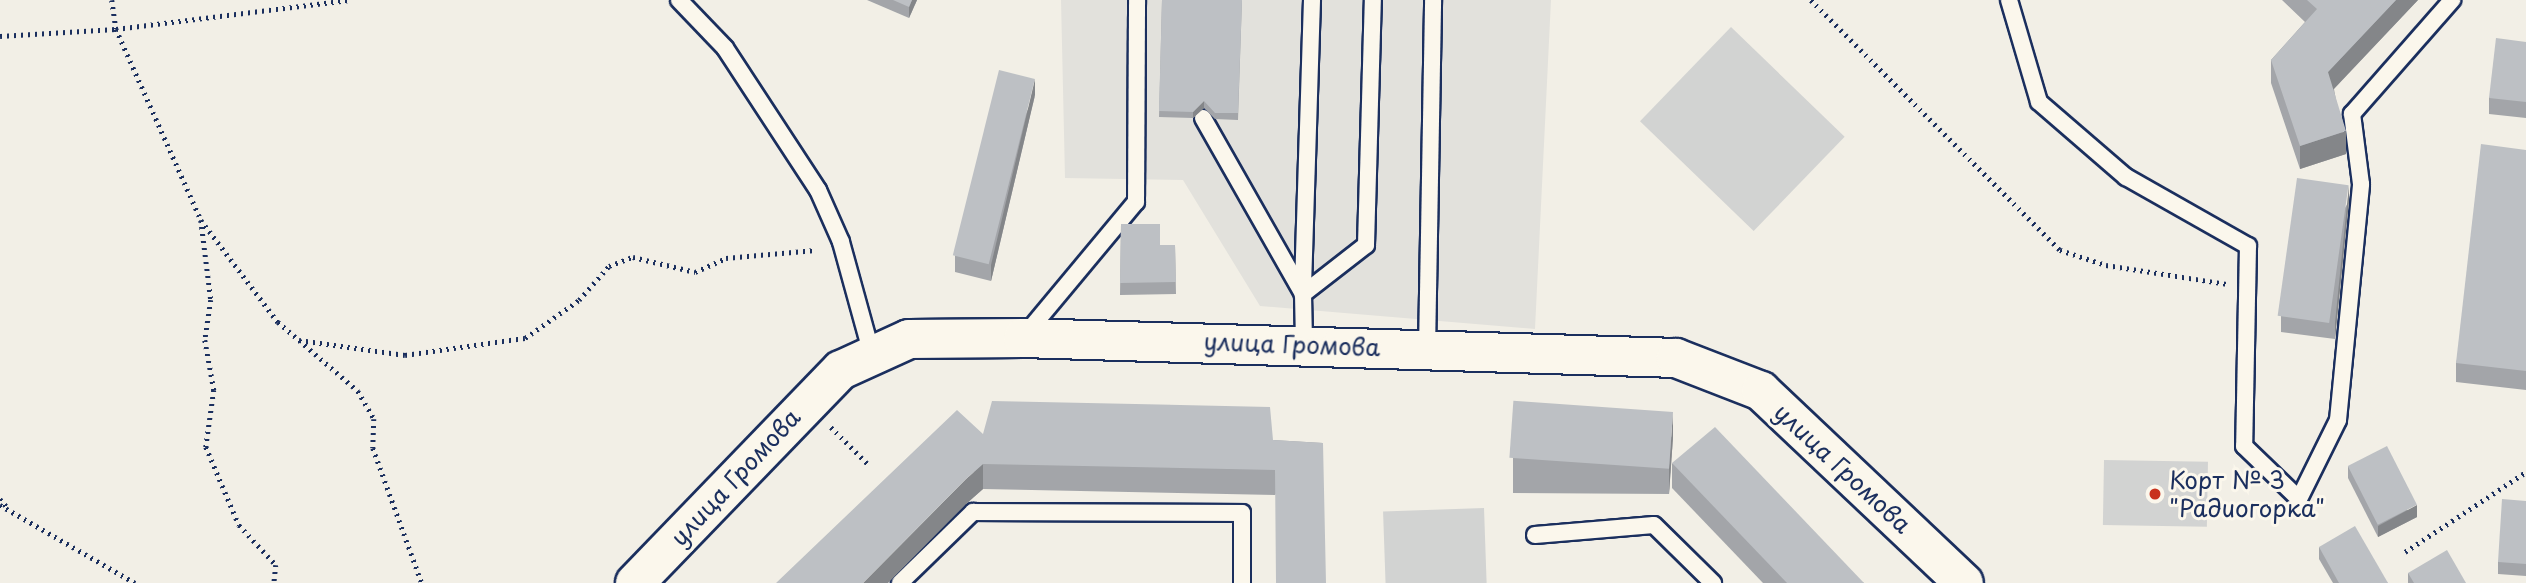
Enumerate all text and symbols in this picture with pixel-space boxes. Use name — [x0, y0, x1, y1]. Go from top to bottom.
street label: улица Громова — [1203, 327, 1381, 361]
street label: улица Громова — [1768, 397, 1918, 539]
street label: улица Громова — [664, 402, 806, 552]
place label: Корт № 3 "Радиогорка" — [2169, 466, 2325, 522]
marker: Корт № 3 "Радиогорка" — [2147, 486, 2163, 502]

